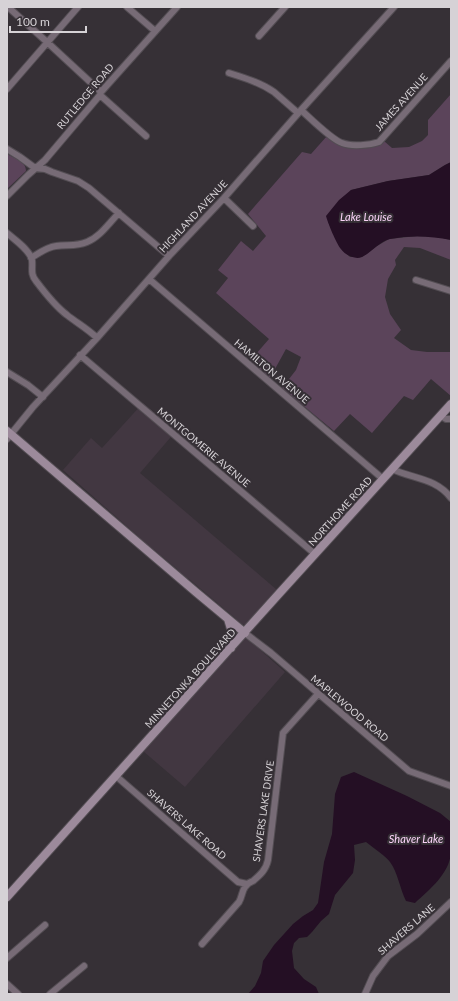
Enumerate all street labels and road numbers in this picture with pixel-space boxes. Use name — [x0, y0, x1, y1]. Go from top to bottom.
street label: RUTLEDGE ROAD — [54, 60, 116, 131]
street label: JAMES AVENUE — [372, 71, 430, 133]
street label: HIGHLAND AVENUE — [156, 177, 230, 255]
street label: HAMILTON AVENUE — [232, 336, 312, 406]
street label: MONTGOMERIE AVENUE — [155, 405, 253, 489]
street label: NORTHOME ROAD — [306, 474, 375, 548]
street label: MINNETONKA BOULEVARD — [142, 626, 238, 730]
street label: MAPLEWOOD ROAD — [309, 672, 392, 744]
street label: SHAVERS LAKE DRIVE — [250, 759, 276, 862]
street label: SHAVERS LAKE ROAD — [145, 786, 229, 862]
street label: SHAVERS LANE — [375, 901, 437, 957]

